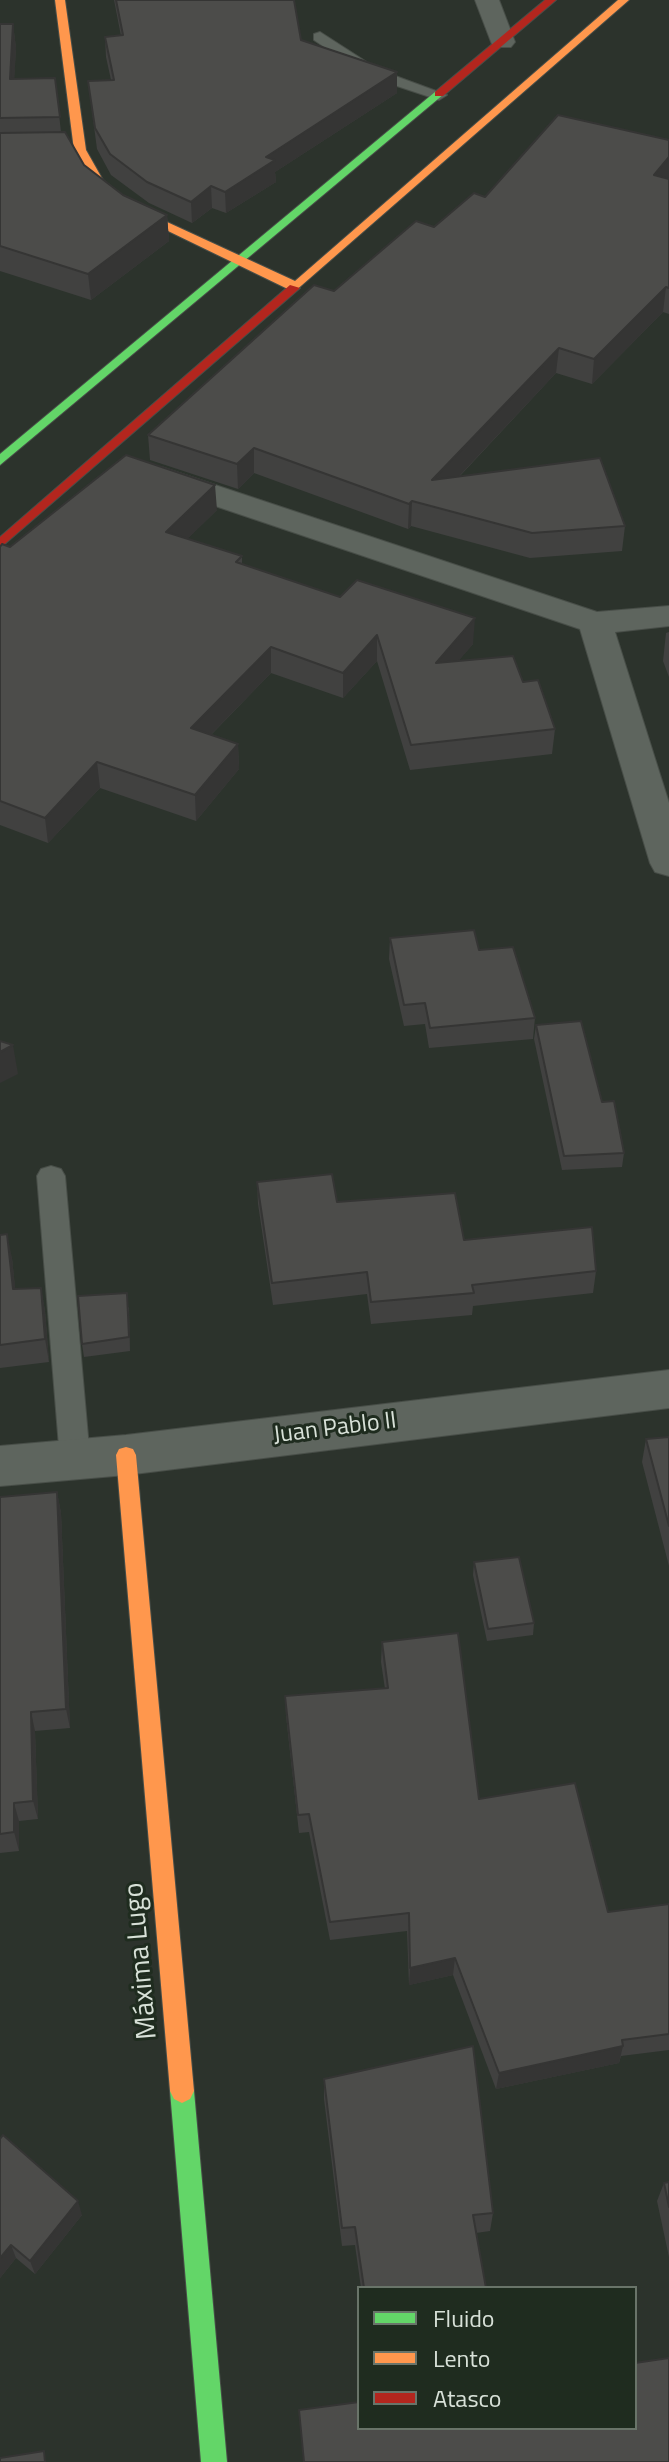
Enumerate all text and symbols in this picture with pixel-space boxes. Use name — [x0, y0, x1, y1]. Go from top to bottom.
street label: Juan Pablo II — [272, 1407, 398, 1451]
street label: Máxima Lugo — [118, 1881, 166, 2041]
legend — [357, 2286, 637, 2430]
text: Fluido — [433, 2300, 495, 2336]
text: Lento — [433, 2340, 490, 2376]
text: Atasco — [433, 2380, 502, 2416]

